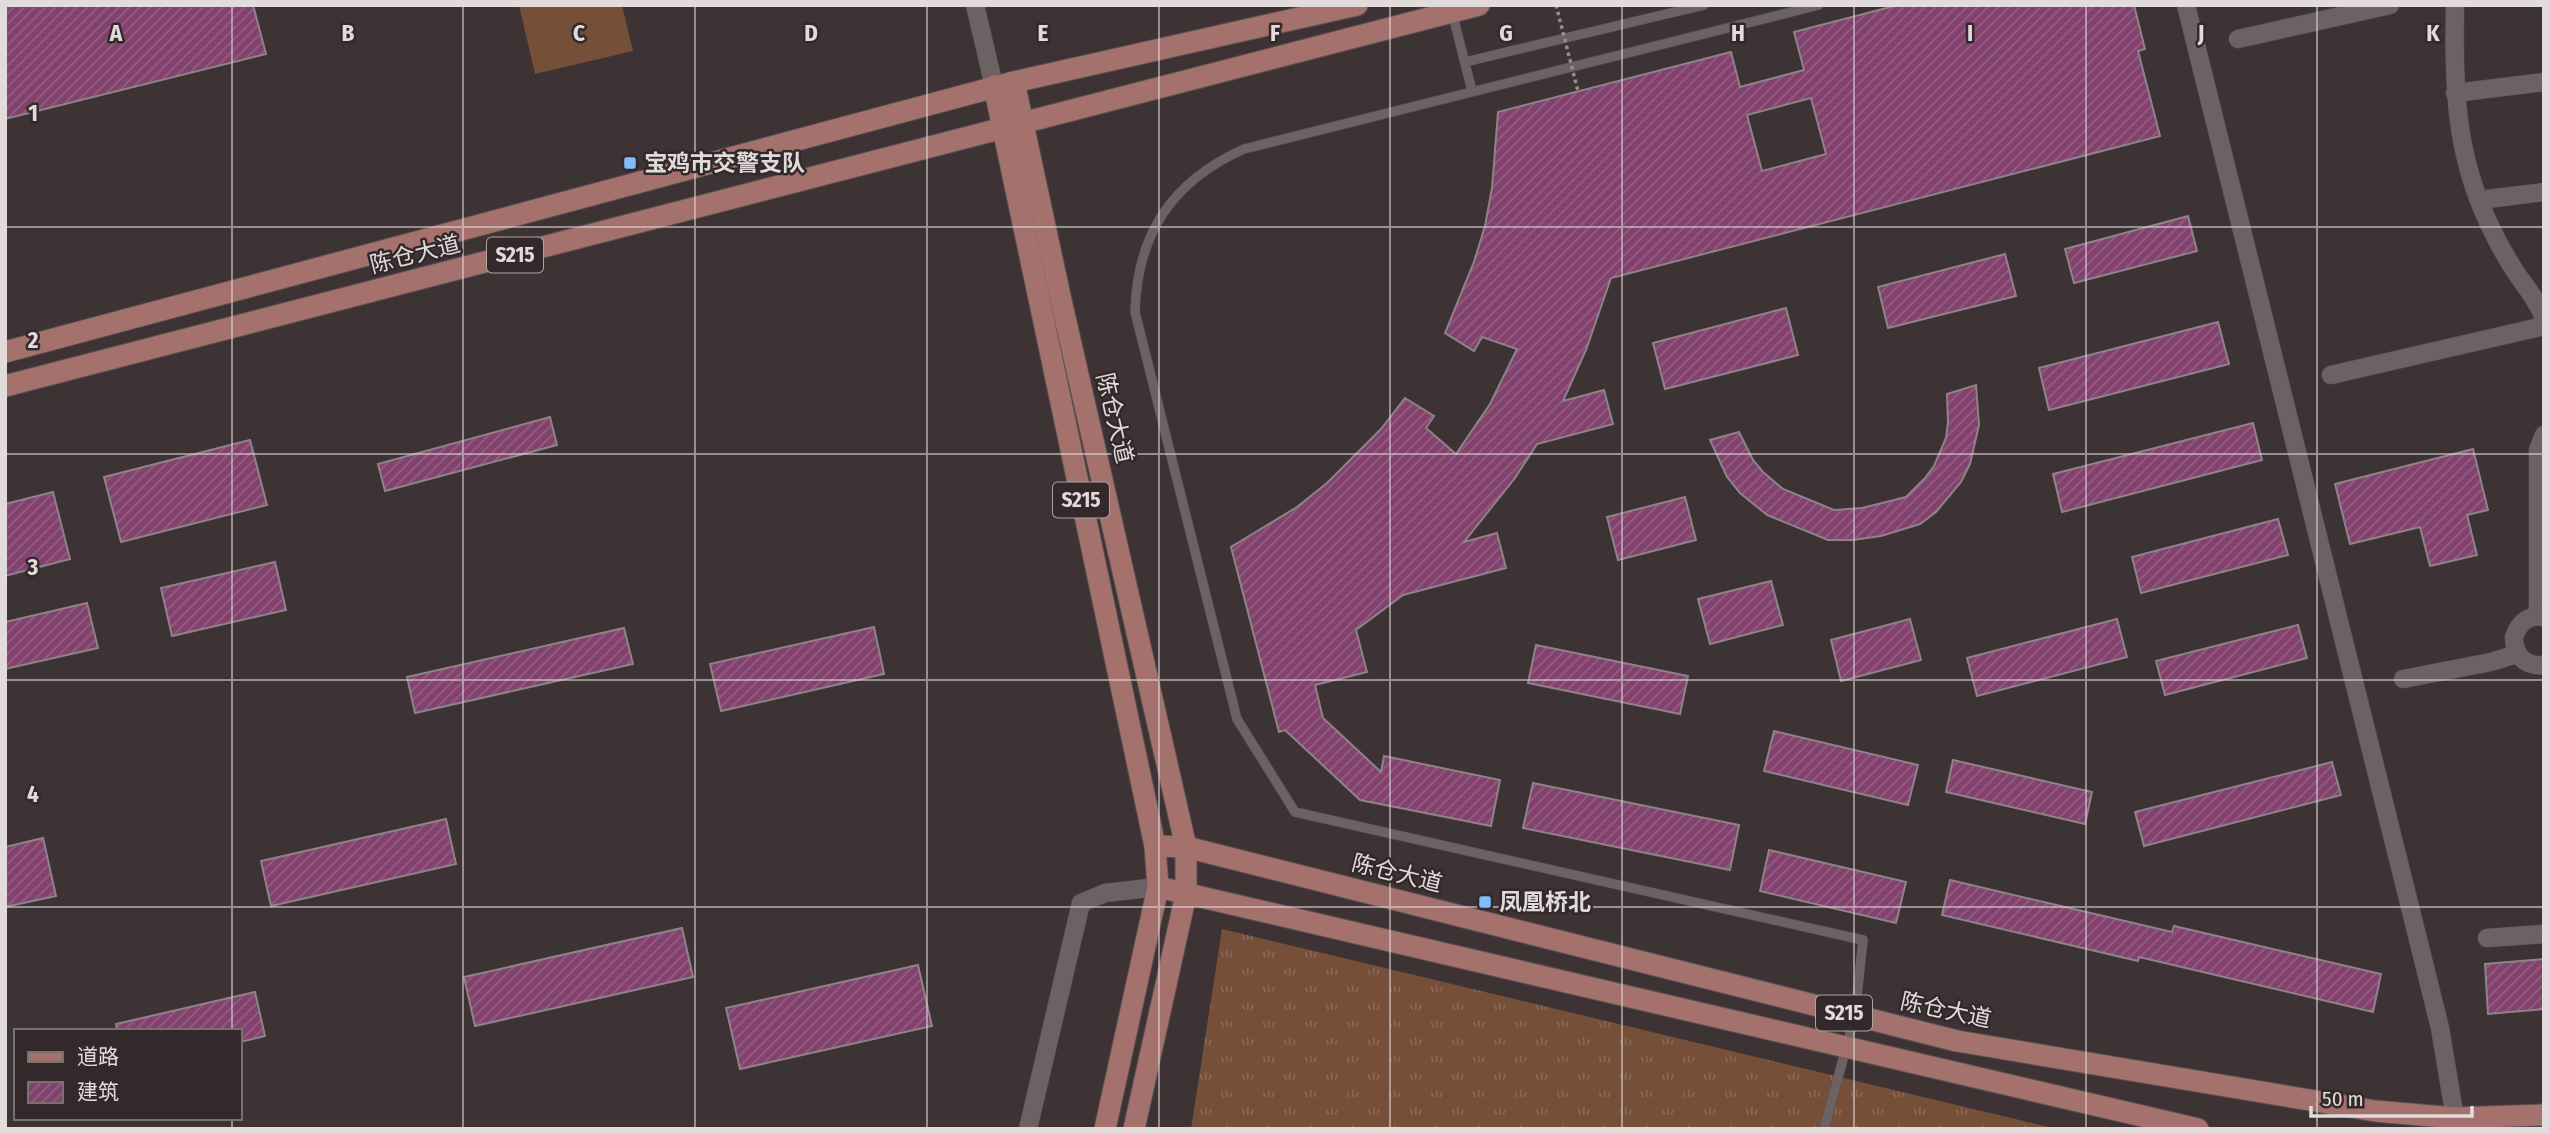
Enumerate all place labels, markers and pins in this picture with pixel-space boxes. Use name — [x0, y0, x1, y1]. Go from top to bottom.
place label: 宝鸡市交警支队 — [644, 149, 805, 177]
marker: 宝鸡市交警支队 — [622, 155, 638, 171]
place label: 凤凰桥北 — [1499, 888, 1591, 916]
marker: 凤凰桥北 — [1477, 894, 1493, 910]

